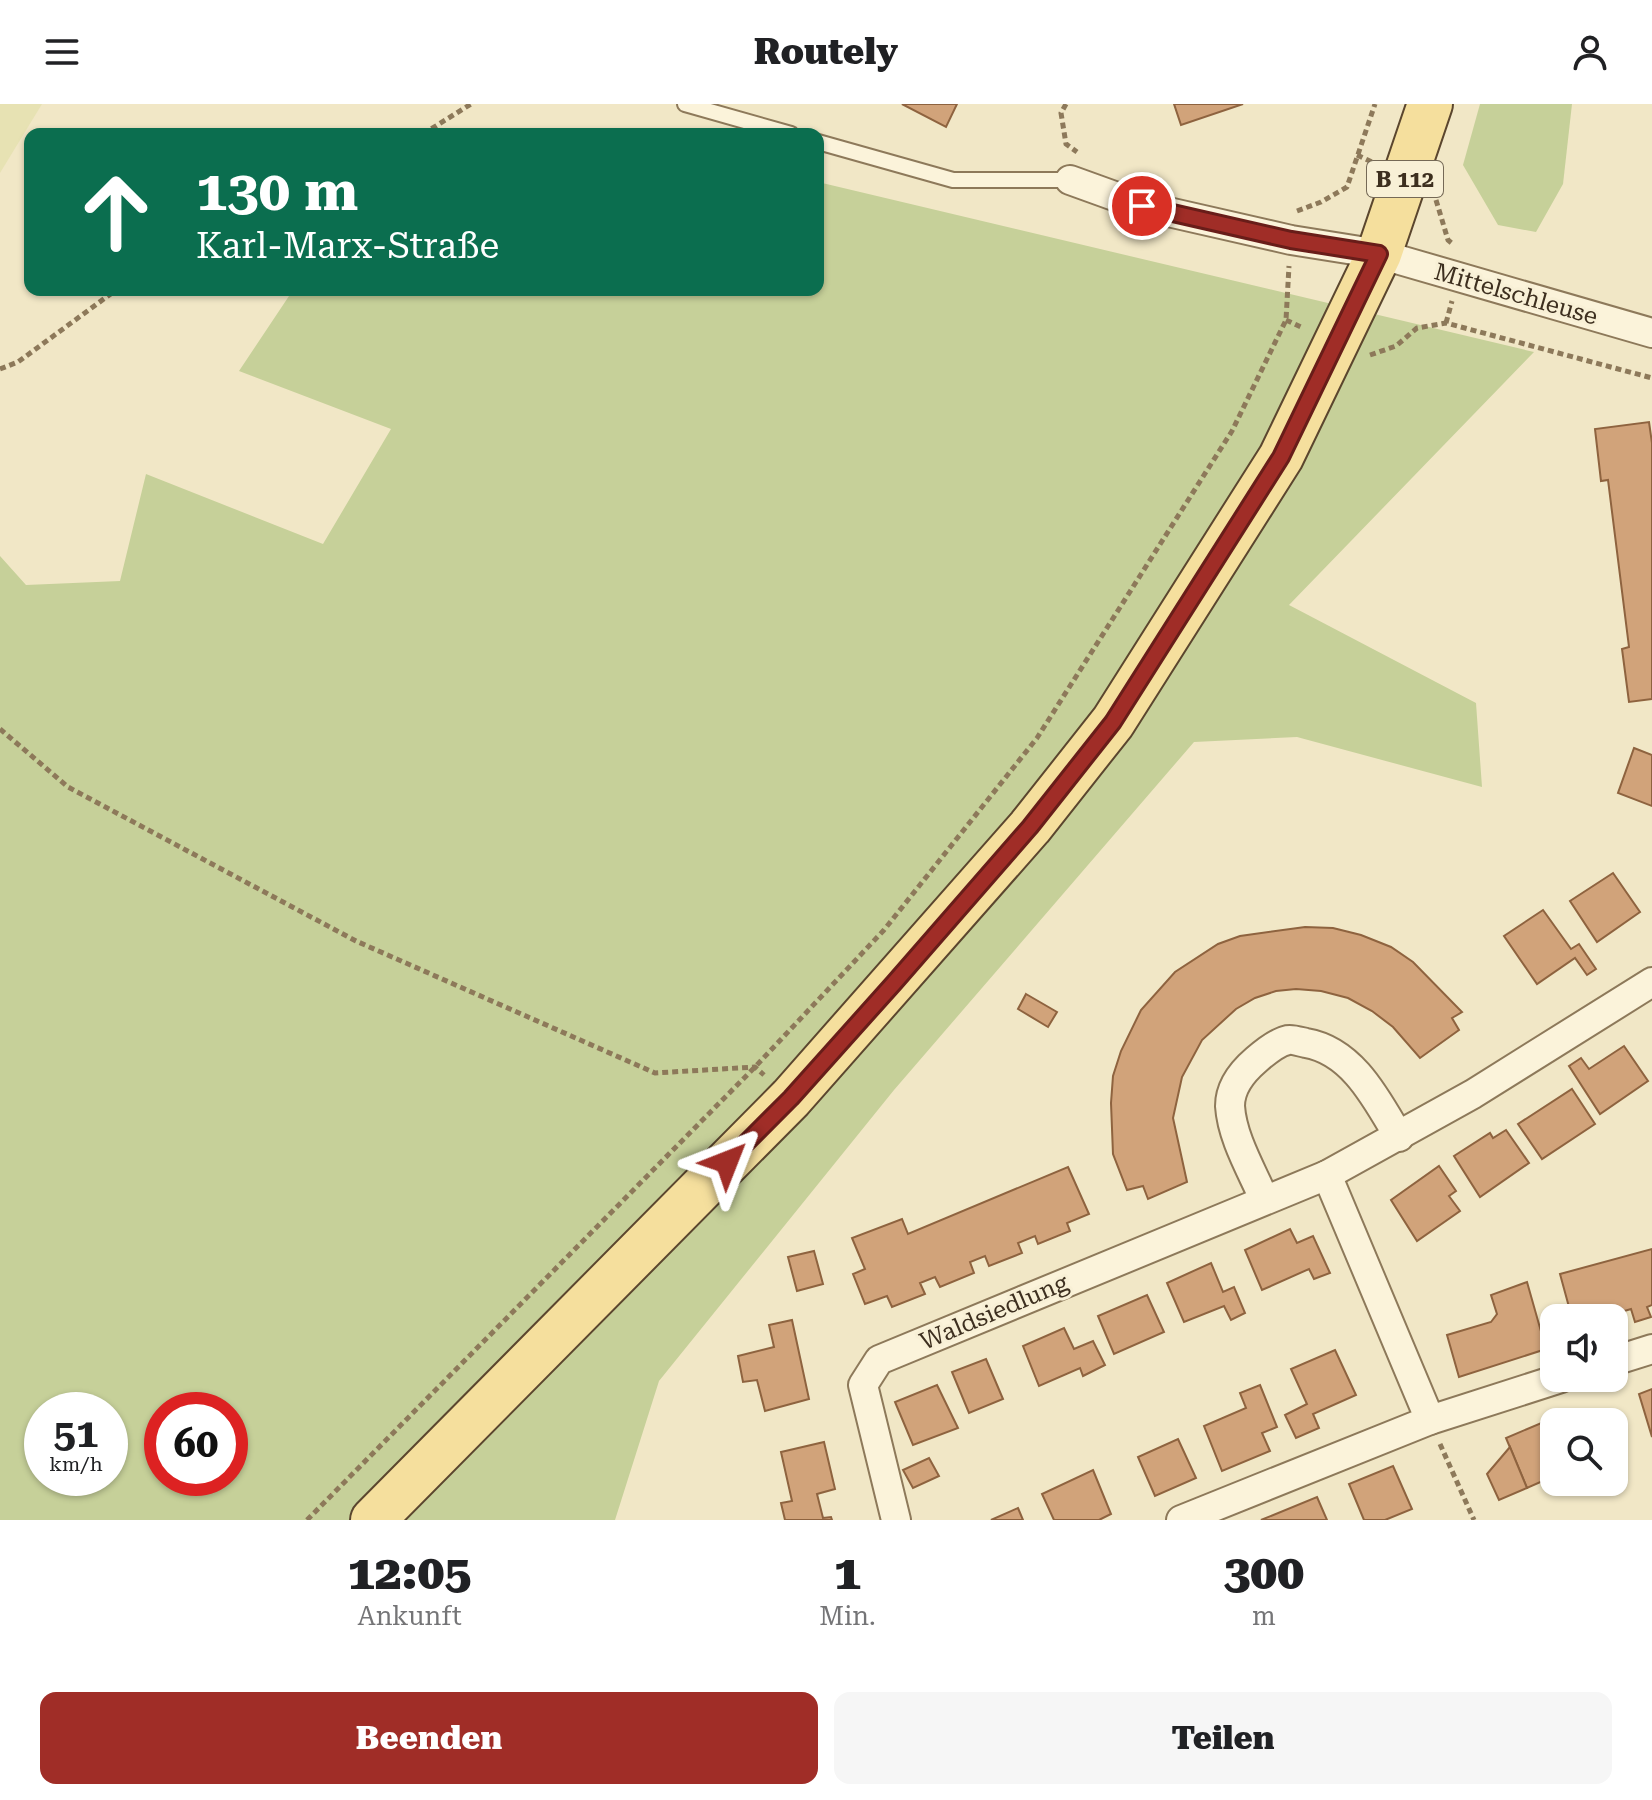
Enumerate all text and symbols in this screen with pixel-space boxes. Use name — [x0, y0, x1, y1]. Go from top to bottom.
icon: menu — [40, 30, 84, 74]
icon: person — [1568, 30, 1612, 74]
text: Routely — [754, 31, 898, 73]
text: 130 m — [196, 158, 358, 224]
icon: ahead — [64, 160, 168, 264]
road number: B 112 — [1367, 161, 1443, 197]
pin — [1108, 172, 1176, 240]
icon: arrive — [1120, 184, 1164, 228]
text: Karl-Marx-Straße — [196, 225, 499, 267]
street label: Mittelschleuse — [1431, 257, 1601, 331]
position arrow — [685, 1120, 769, 1204]
street label: Waldsiedlung — [916, 1268, 1073, 1356]
map controls — [1540, 1304, 1628, 1496]
button: sound — [1540, 1304, 1628, 1392]
speed limit sign: 60 — [144, 1392, 248, 1496]
button: search — [1540, 1408, 1628, 1496]
text: 51 — [54, 1410, 98, 1457]
text: km/h — [49, 1452, 103, 1476]
text: 12:05 — [348, 1545, 471, 1601]
text: 1 — [834, 1545, 861, 1601]
text: 300 — [1223, 1545, 1304, 1601]
text: Ankunft — [357, 1601, 462, 1631]
text: Min. — [819, 1601, 876, 1631]
text: m — [1252, 1601, 1276, 1631]
button: Beenden — [40, 1692, 818, 1784]
button: Teilen — [834, 1692, 1612, 1784]

